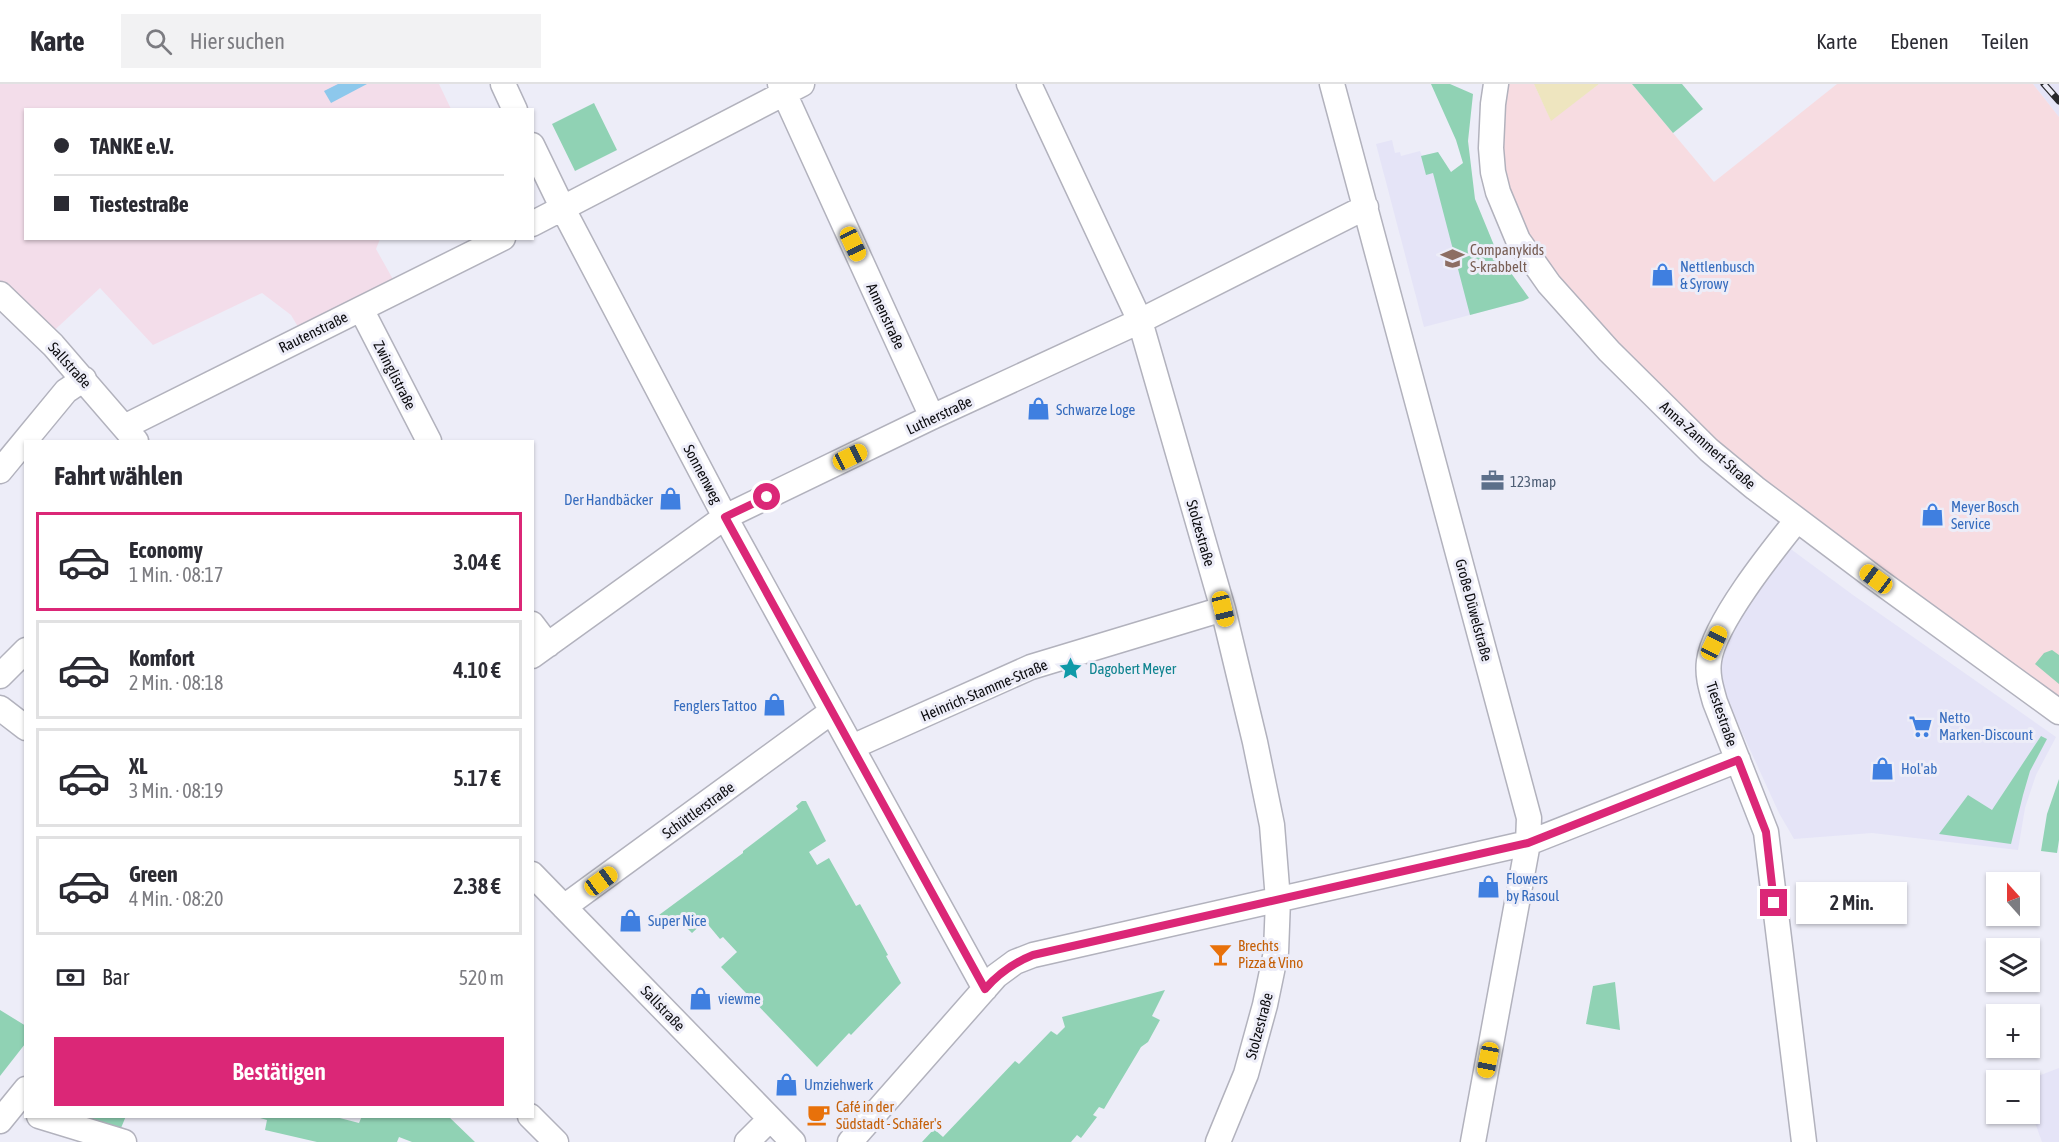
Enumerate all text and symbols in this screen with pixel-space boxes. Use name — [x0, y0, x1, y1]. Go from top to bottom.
search box — [121, 14, 541, 68]
text: Karte — [30, 25, 85, 57]
icon: search — [142, 25, 175, 58]
text: Hier suchen — [190, 28, 285, 54]
text: Karte — [1816, 29, 1857, 53]
text: Ebenen — [1890, 29, 1949, 53]
text: Teilen — [1982, 29, 2029, 53]
text: TANKE e.V. — [90, 133, 173, 159]
text: Tiestestraße — [90, 191, 189, 217]
car — [837, 224, 869, 264]
place label: Companykids S-krabbelt — [1470, 241, 1544, 275]
school or university icon: Companykids S-krabbelt — [1439, 245, 1465, 271]
place label: Nettlenbusch & Syrowy — [1680, 258, 1755, 292]
shop icon: Nettlenbusch & Syrowy — [1649, 262, 1675, 288]
street label: Annenstraße — [863, 280, 909, 352]
street label: Rautenstraße — [276, 308, 350, 356]
street label: Zwinglistraße — [370, 338, 420, 412]
street label: Sallstraße — [45, 339, 95, 392]
street label: Lutherstraße — [903, 392, 975, 438]
shop icon: Schwarze Loge — [1025, 396, 1051, 422]
street label: Anna-Zammert-Straße — [1657, 398, 1759, 492]
place label: Schwarze Loge — [1056, 401, 1135, 418]
car — [830, 441, 870, 473]
street label: Sonnenweg — [680, 442, 726, 507]
text: Fahrt wählen — [54, 460, 183, 491]
office icon: 123map — [1479, 468, 1505, 494]
place label: 123map — [1510, 473, 1556, 490]
route start — [753, 483, 780, 510]
shop icon: Der Handbäcker — [658, 486, 684, 512]
place label: Der Handbäcker — [564, 491, 654, 508]
street label: Stolzestraße — [1183, 498, 1219, 568]
place label: Meyer Bosch Service — [1951, 498, 2019, 532]
shop icon: Meyer Bosch Service — [1920, 502, 1946, 528]
icon: car — [57, 535, 111, 589]
text: Economy — [129, 537, 203, 563]
text: 3.04 € — [453, 549, 501, 575]
street label: Große Düwelstraße — [1452, 557, 1496, 663]
car — [1856, 561, 1896, 597]
text: 1 Min. · 08:17 — [129, 563, 223, 586]
car — [1210, 589, 1236, 629]
car — [1698, 623, 1730, 663]
icon: car — [57, 643, 111, 697]
text: Komfort — [129, 645, 195, 671]
place icon: Dagobert Meyer — [1058, 655, 1084, 681]
street label: Heinrich-Stamme-Straße — [918, 656, 1050, 724]
text: 4.10 € — [453, 657, 501, 683]
place label: Dagobert Meyer — [1089, 660, 1177, 677]
text: 2 Min. · 08:18 — [129, 671, 223, 694]
street label: Tiestestraße — [1703, 679, 1741, 749]
shop icon: Fenglers Tattoo — [762, 692, 788, 718]
place label: Fenglers Tattoo — [673, 697, 757, 714]
place label: Netto Marken-Discount — [1939, 709, 2033, 743]
supermarket icon: Netto Marken-Discount — [1908, 713, 1934, 739]
icon: car — [57, 751, 111, 805]
text: XL — [129, 753, 147, 779]
shop icon: Hol'ab — [1870, 755, 1896, 781]
place label: Hol'ab — [1901, 760, 1937, 777]
text: 5.17 € — [453, 765, 501, 791]
street label: Schüttlerstraße — [659, 778, 737, 842]
text: 3 Min. · 08:19 — [129, 779, 223, 802]
icon: car — [57, 859, 111, 913]
text: Green — [129, 861, 178, 887]
car — [581, 863, 621, 899]
place label: Flowers by Rasoul — [1506, 870, 1559, 904]
north arrow — [1986, 872, 2040, 926]
map controls — [1986, 872, 2040, 1124]
text: 2.38 € — [453, 873, 501, 899]
shop icon: Flowers by Rasoul — [1475, 874, 1501, 900]
callout: 2 Min. — [1795, 882, 1906, 924]
text: 4 Min. · 08:20 — [129, 887, 223, 910]
route end — [1760, 889, 1787, 916]
text: 2 Min. — [1830, 891, 1873, 914]
shop icon: Super Nice — [617, 907, 643, 933]
place label: Super Nice — [648, 912, 707, 929]
place label: Brechts Pizza & Vino — [1238, 937, 1303, 971]
button: layers — [1986, 938, 2040, 992]
bar icon: Brechts Pizza & Vino — [1207, 941, 1233, 967]
icon: cash — [54, 961, 87, 994]
text: Bar — [102, 964, 129, 990]
text: 520 m — [459, 966, 504, 989]
street label: Sallstraße — [638, 982, 689, 1034]
shop icon: viewme — [687, 985, 713, 1011]
place label: viewme — [718, 990, 761, 1007]
street label: Stolzestraße — [1242, 991, 1276, 1061]
button: + — [1986, 1004, 2040, 1058]
button: Bestätigen — [54, 1037, 504, 1106]
car — [1476, 1041, 1500, 1079]
button: − — [1986, 1070, 2040, 1124]
shop icon: Umziehwerk — [773, 1071, 799, 1097]
place label: Umziehwerk — [804, 1076, 874, 1093]
place label: Café in der Südstadt - Schäfer's — [836, 1098, 942, 1132]
cafe icon: Café in der Südstadt - Schäfer's — [805, 1102, 831, 1128]

